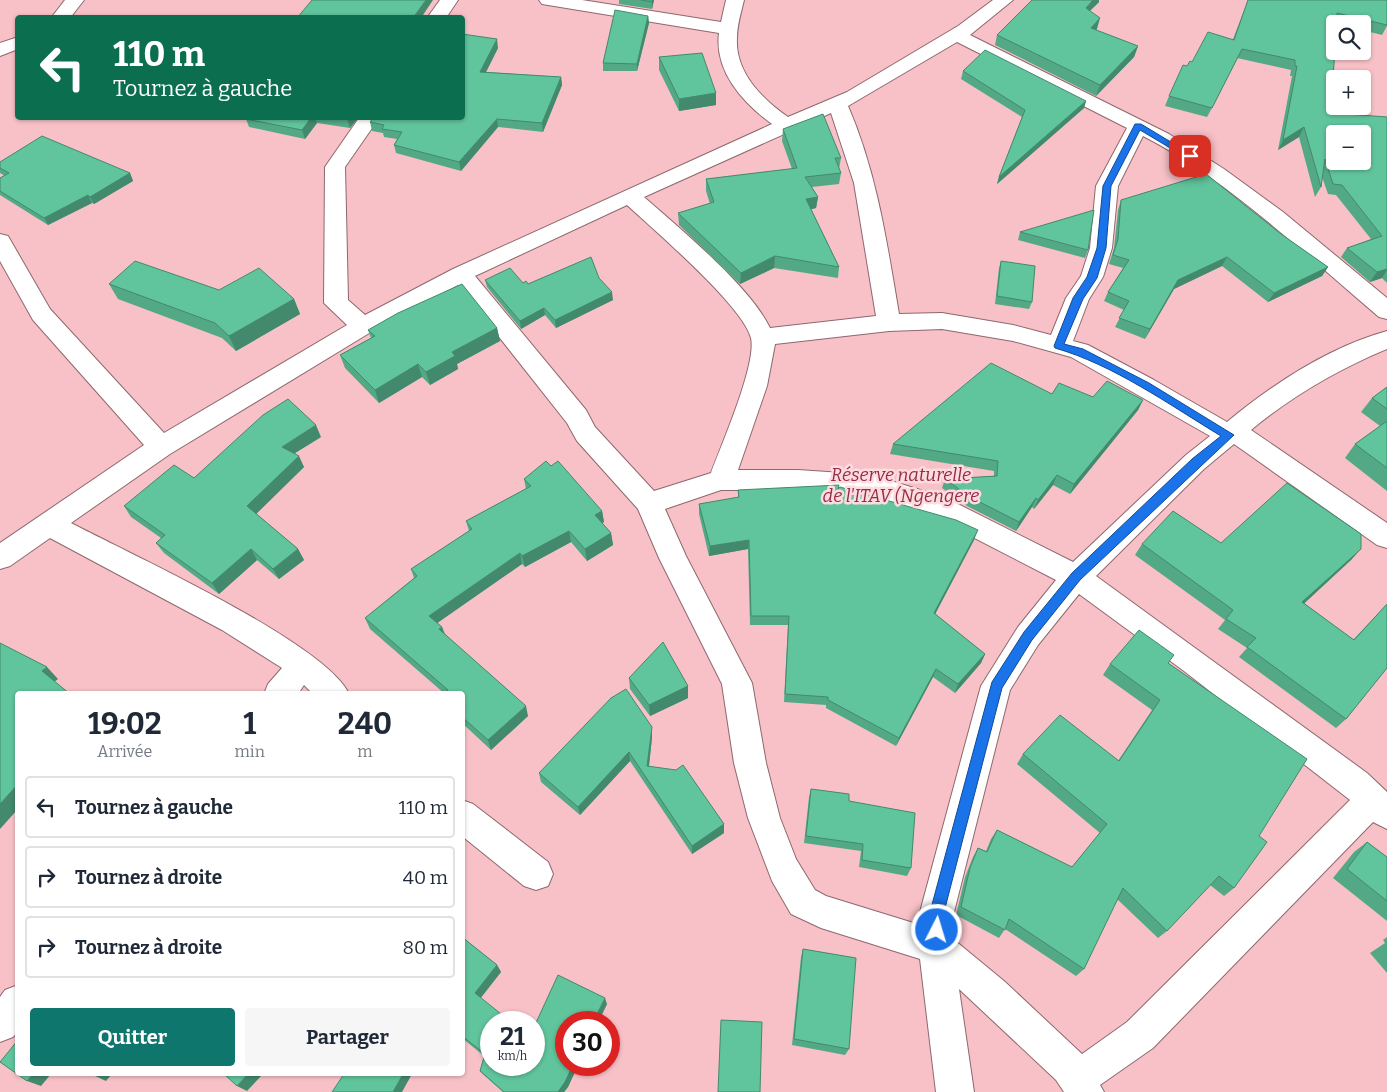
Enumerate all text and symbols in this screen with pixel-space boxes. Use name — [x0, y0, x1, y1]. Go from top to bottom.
map controls — [1326, 15, 1371, 170]
button: search — [1326, 15, 1371, 60]
text: 110 m — [113, 33, 205, 75]
icon: left — [30, 35, 95, 100]
button: + — [1326, 70, 1371, 115]
text: Tournez à gauche — [113, 75, 292, 102]
button: − — [1326, 125, 1371, 170]
pin — [1169, 135, 1211, 177]
icon: arrive — [1176, 142, 1204, 170]
park label: Réserve naturelle de l'ITAV (Ngengere — [823, 464, 979, 507]
text: 19:02 — [88, 706, 162, 742]
text: 1 — [243, 706, 256, 742]
text: 240 — [338, 706, 392, 742]
text: Arrivée — [97, 742, 152, 761]
text: min — [235, 742, 265, 761]
text: m — [357, 742, 372, 761]
icon: left — [32, 793, 60, 821]
text: Tournez à gauche — [75, 796, 233, 819]
text: 110 m — [398, 796, 448, 819]
icon: right — [32, 863, 60, 891]
text: Tournez à droite — [75, 866, 222, 889]
text: 40 m — [403, 866, 448, 889]
position arrow — [910, 903, 962, 955]
icon: right — [32, 933, 60, 961]
text: Tournez à droite — [75, 936, 222, 959]
text: 80 m — [402, 936, 448, 959]
button: Quitter — [30, 1008, 235, 1066]
button: Partager — [245, 1008, 450, 1066]
speed limit sign: 30 — [555, 1011, 620, 1076]
text: 21 — [500, 1022, 525, 1052]
text: km/h — [498, 1049, 527, 1063]

